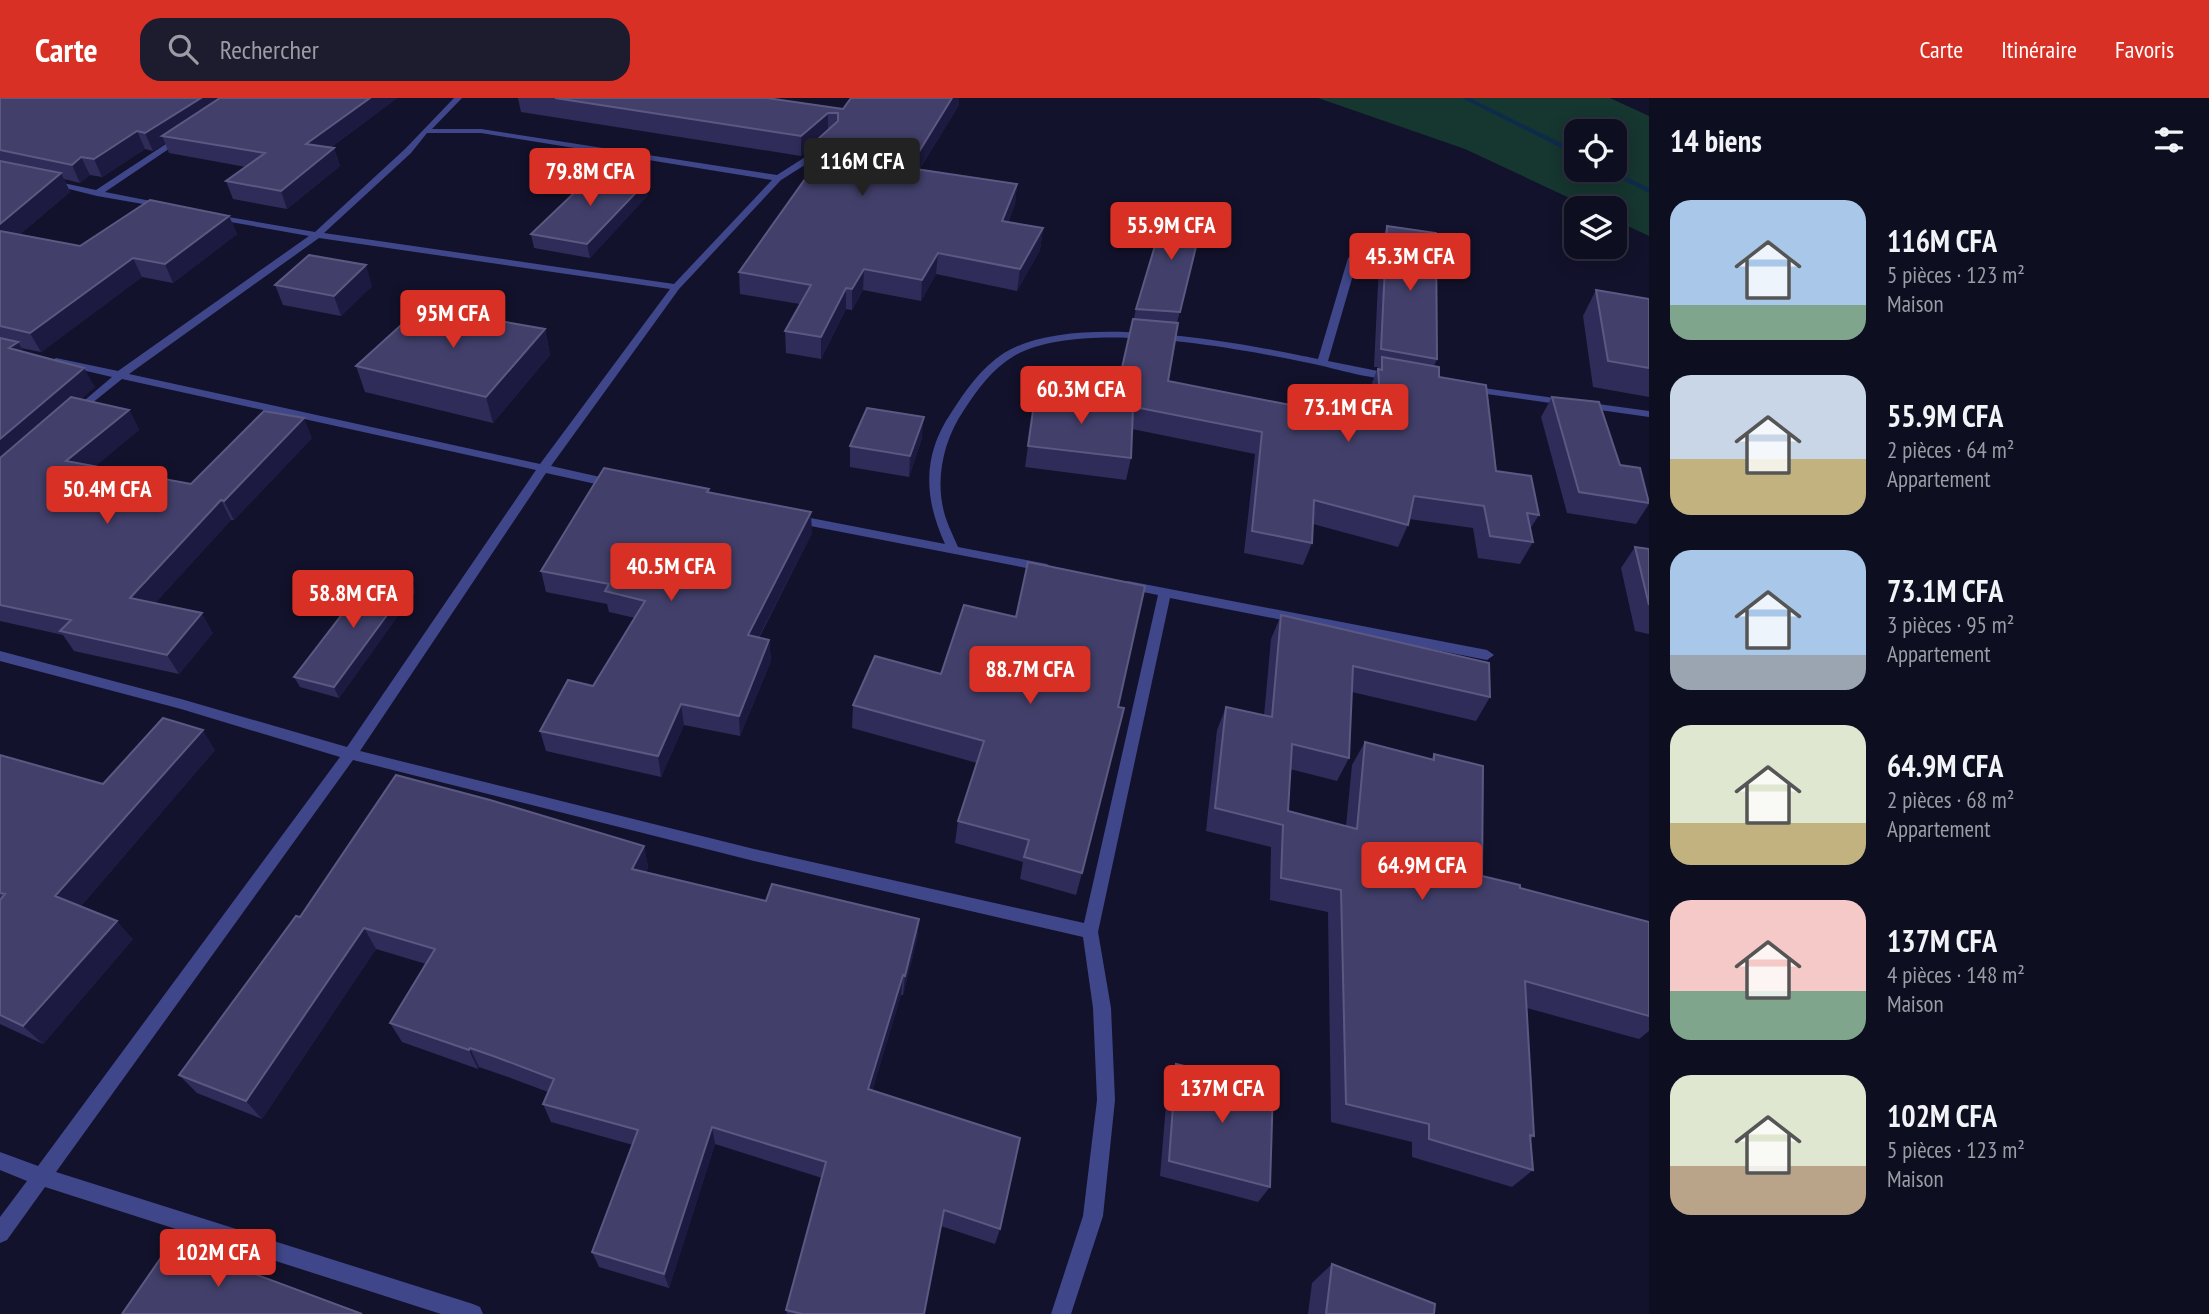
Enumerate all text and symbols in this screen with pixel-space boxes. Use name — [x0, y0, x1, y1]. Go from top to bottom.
search box — [140, 18, 630, 81]
text: Carte — [35, 28, 98, 71]
icon: search — [164, 30, 202, 68]
text: Rechercher — [220, 33, 319, 66]
text: Carte — [1919, 34, 1963, 65]
text: Itinéraire — [2001, 34, 2077, 65]
text: Favoris — [2115, 34, 2174, 65]
map controls — [1564, 119, 1627, 259]
button: locate — [1564, 119, 1627, 182]
text: 14 biens — [1670, 121, 1762, 160]
icon: filters — [2150, 121, 2188, 159]
pin: 116M CFA — [790, 139, 934, 198]
text: 116M CFA — [820, 146, 904, 175]
pin: 79.8M CFA — [510, 148, 670, 208]
text: 79.8M CFA — [545, 156, 635, 185]
button: layers — [1564, 196, 1627, 259]
pin: 55.9M CFA — [1091, 202, 1251, 262]
text: 55.9M CFA — [1126, 210, 1216, 239]
text: 116M CFA — [1887, 221, 1997, 260]
icon: home — [1726, 228, 1810, 312]
pin: 45.3M CFA — [1330, 234, 1490, 293]
text: 45.3M CFA — [1365, 241, 1455, 270]
text: 5 pièces · 123 m² — [1887, 260, 2025, 289]
text: Maison — [1887, 289, 1944, 318]
pin: 95M CFA — [388, 290, 518, 350]
text: 95M CFA — [416, 298, 490, 327]
pin: 60.3M CFA — [1001, 366, 1161, 426]
text: 60.3M CFA — [1036, 374, 1126, 403]
pin: 73.1M CFA — [1268, 384, 1428, 444]
text: 73.1M CFA — [1303, 392, 1393, 421]
text: 55.9M CFA — [1887, 396, 2003, 435]
icon: home — [1726, 403, 1810, 487]
text: 2 pièces · 64 m² — [1887, 435, 2014, 464]
text: Appartement — [1887, 464, 1990, 493]
pin: 50.4M CFA — [27, 466, 187, 526]
text: 50.4M CFA — [62, 474, 152, 503]
pin: 40.5M CFA — [591, 544, 751, 603]
text: 40.5M CFA — [626, 551, 716, 580]
pin: 58.8M CFA — [273, 570, 433, 630]
text: 73.1M CFA — [1887, 571, 2003, 610]
text: 58.8M CFA — [308, 578, 398, 607]
icon: home — [1726, 578, 1810, 662]
text: 3 pièces · 95 m² — [1887, 610, 2014, 639]
text: Appartement — [1887, 639, 1990, 668]
pin: 88.7M CFA — [950, 646, 1110, 706]
text: 88.7M CFA — [985, 654, 1075, 683]
text: 64.9M CFA — [1887, 746, 2003, 785]
icon: home — [1726, 753, 1810, 837]
text: 2 pièces · 68 m² — [1887, 785, 2014, 814]
text: Appartement — [1887, 814, 1990, 843]
pin: 64.9M CFA — [1342, 842, 1502, 902]
text: 64.9M CFA — [1377, 850, 1467, 879]
text: 137M CFA — [1887, 921, 1997, 960]
icon: home — [1726, 928, 1810, 1012]
text: 4 pièces · 148 m² — [1887, 960, 2025, 989]
text: Maison — [1887, 989, 1944, 1018]
pin: 137M CFA — [1150, 1066, 1294, 1125]
text: 137M CFA — [1180, 1073, 1264, 1102]
text: 102M CFA — [1887, 1096, 1997, 1135]
icon: home — [1726, 1103, 1810, 1187]
text: 5 pièces · 123 m² — [1887, 1135, 2025, 1164]
text: Maison — [1887, 1164, 1944, 1193]
pin: 102M CFA — [146, 1230, 290, 1289]
text: 102M CFA — [176, 1237, 260, 1266]

